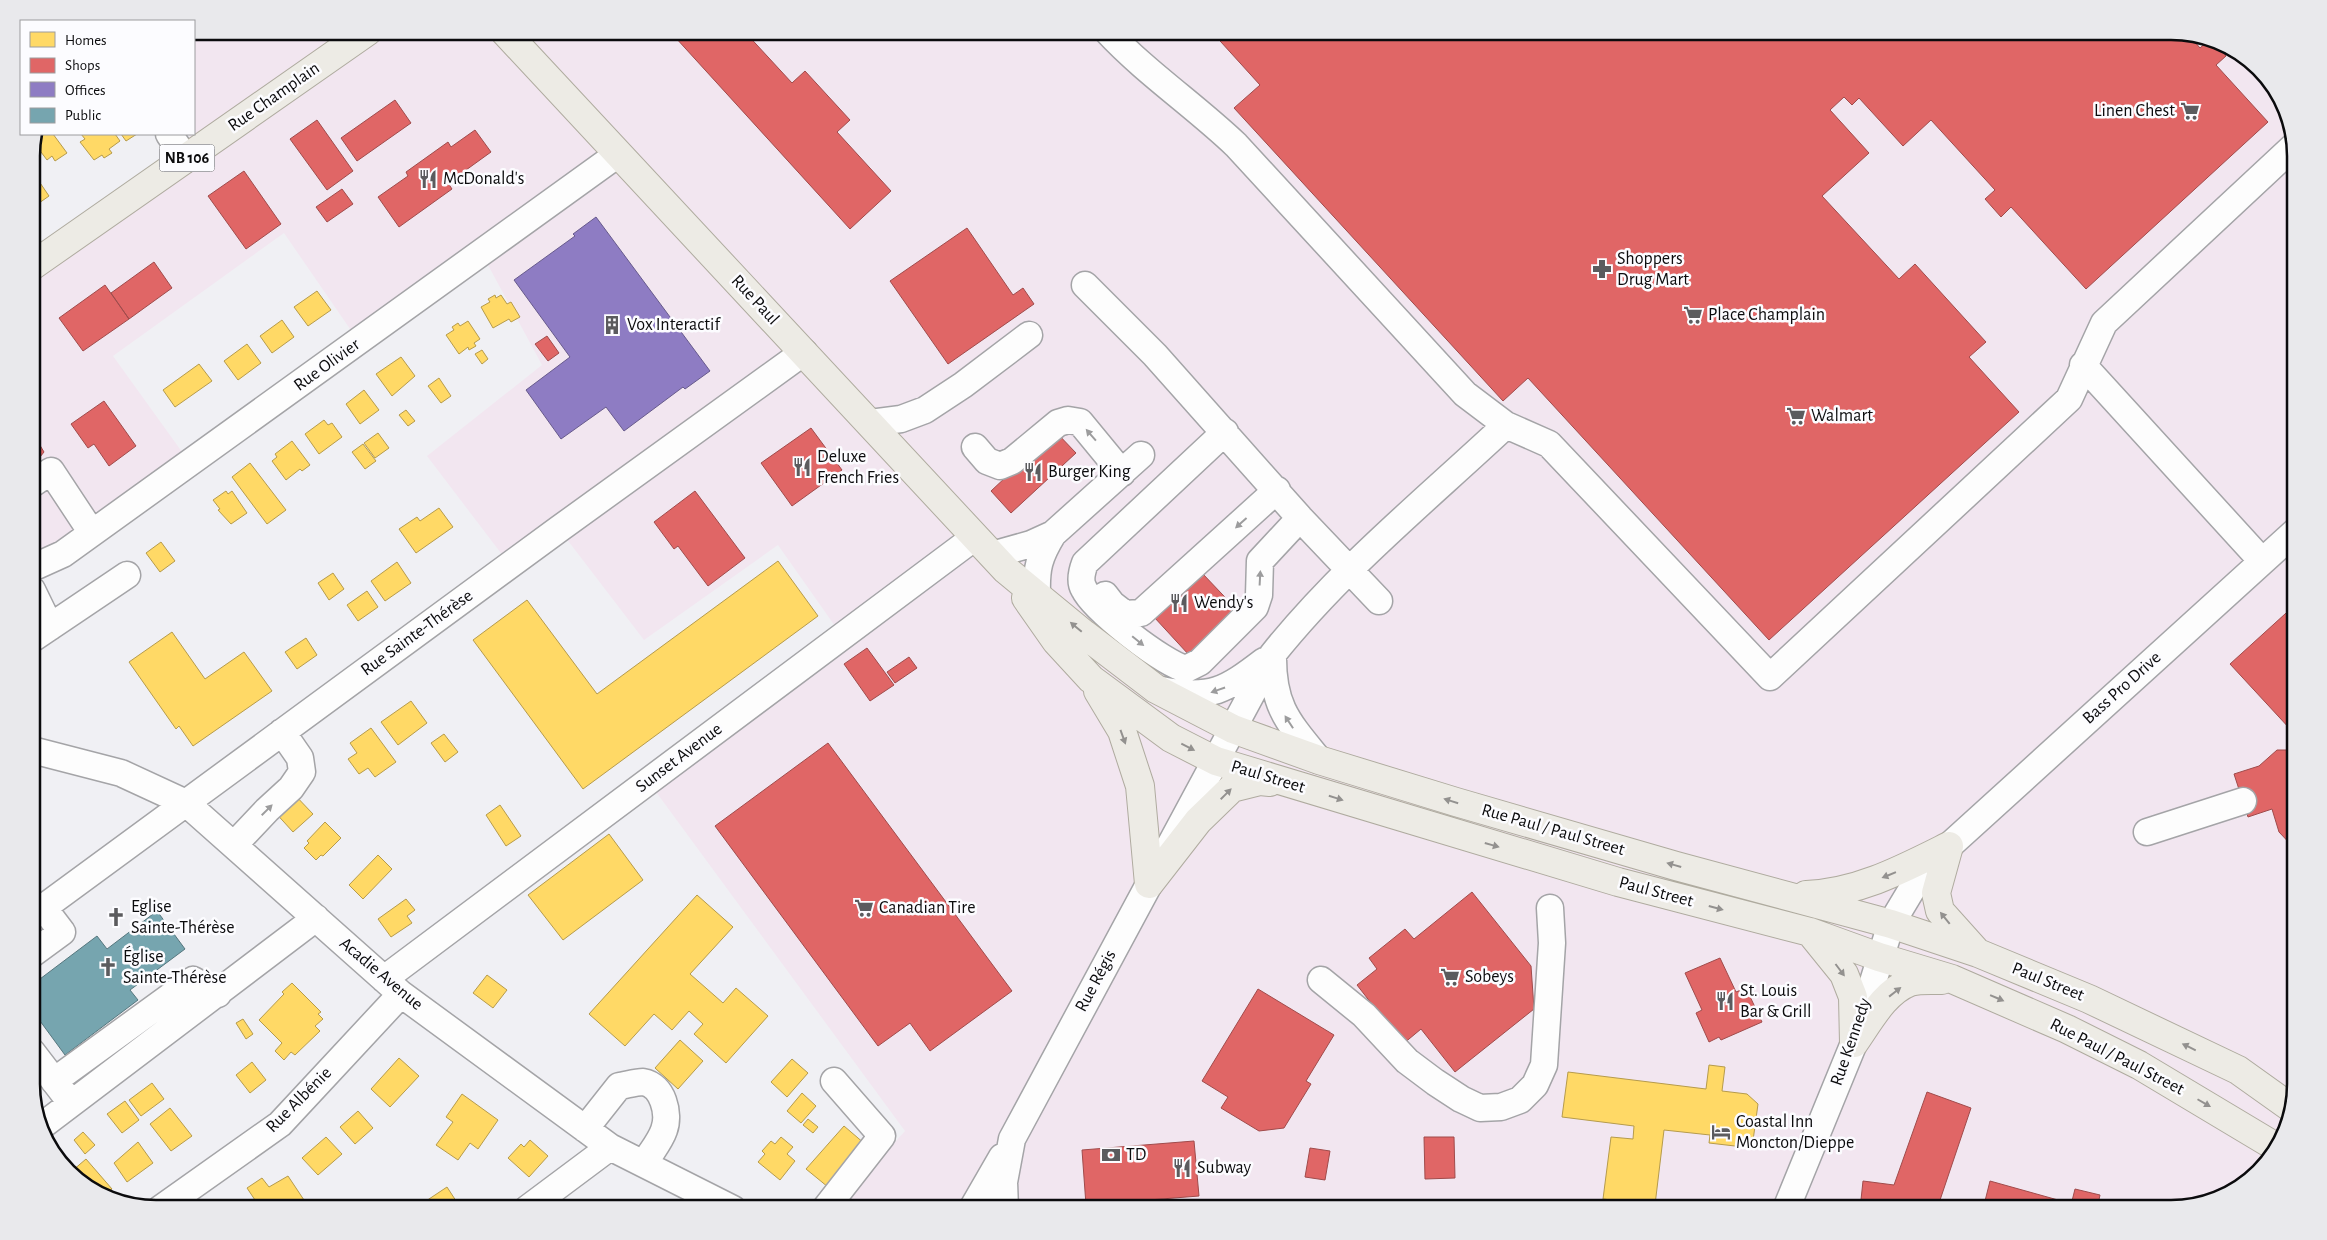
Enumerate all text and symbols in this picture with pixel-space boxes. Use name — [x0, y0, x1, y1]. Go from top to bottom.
legend — [20, 20, 195, 135]
text: Homes — [65, 33, 107, 48]
text: Shops — [65, 58, 100, 73]
street label: Rue Champlain — [225, 59, 323, 135]
text: Offices — [65, 83, 106, 98]
supermarket icon: Linen Chest — [2179, 100, 2201, 122]
place label: Linen Chest — [2094, 102, 2175, 120]
text: Public — [65, 108, 101, 123]
road number: NB 106 — [160, 144, 214, 172]
restaurant icon: McDonald's — [417, 168, 439, 190]
place label: McDonald's — [443, 170, 525, 188]
place label: Shoppers Drug Mart — [1617, 250, 1689, 289]
pharmacy icon: Shoppers Drug Mart — [1591, 258, 1613, 280]
street label: Rue Paul — [728, 272, 782, 328]
supermarket icon: Place Champlain — [1682, 304, 1704, 326]
place label: Place Champlain — [1708, 306, 1825, 324]
building icon: Vox Interactif — [601, 314, 623, 336]
place label: Vox Interactif — [627, 316, 721, 334]
street label: Rue Olivier — [291, 335, 363, 395]
supermarket icon: Walmart — [1785, 405, 1807, 427]
place label: Walmart — [1811, 407, 1873, 425]
one-way arrow — [1085, 429, 1096, 442]
place label: Deluxe French Fries — [817, 448, 899, 487]
restaurant icon: Deluxe French Fries — [791, 456, 813, 478]
restaurant icon: Burger King — [1022, 461, 1044, 483]
place label: Burger King — [1048, 463, 1131, 481]
one-way arrow — [1235, 517, 1247, 529]
one-way arrow — [1256, 570, 1264, 586]
street label: Rue Sainte-Thérèse — [358, 586, 476, 680]
restaurant icon: Wendy's — [1168, 592, 1190, 614]
place label: Wendy's — [1194, 594, 1254, 612]
one-way arrow — [1070, 622, 1083, 633]
one-way arrow — [1131, 635, 1144, 646]
street label: Bass Pro Drive — [2079, 648, 2165, 728]
one-way arrow — [1210, 686, 1225, 694]
one-way arrow — [1285, 715, 1294, 729]
street label: Sunset Avenue — [632, 720, 726, 796]
one-way arrow — [1120, 729, 1127, 744]
one-way arrow — [1181, 743, 1195, 751]
street label: Paul Street — [1229, 757, 1307, 797]
one-way arrow — [1220, 788, 1232, 800]
one-way arrow — [1329, 795, 1344, 803]
one-way arrow — [1443, 796, 1458, 804]
street label: Rue Paul / Paul Street — [1479, 801, 1627, 859]
one-way arrow — [261, 804, 273, 816]
one-way arrow — [1484, 841, 1500, 849]
one-way arrow — [1667, 861, 1682, 869]
one-way arrow — [1882, 871, 1896, 879]
street label: Paul Street — [1617, 873, 1695, 911]
supermarket icon: Canadian Tire — [853, 897, 875, 919]
place label: Eglise Sainte-Thérèse — [131, 898, 235, 937]
place label: Canadian Tire — [879, 899, 975, 917]
one-way arrow — [1709, 904, 1724, 912]
church icon: Eglise Sainte-Thérèse — [105, 906, 127, 928]
one-way arrow — [1940, 911, 1951, 924]
street label: Acadie Avenue — [336, 934, 426, 1014]
place label: Église Sainte-Thérèse — [123, 945, 227, 987]
street label: Rue Régis — [1072, 947, 1120, 1015]
church icon: Église Sainte-Thérèse — [97, 956, 119, 978]
street label: Paul Street — [2009, 959, 2087, 1005]
one-way arrow — [1835, 963, 1845, 977]
supermarket icon: Sobeys — [1439, 966, 1461, 988]
place label: Sobeys — [1465, 968, 1514, 986]
place label: St. Louis Bar & Grill — [1740, 982, 1812, 1021]
one-way arrow — [1889, 987, 1902, 998]
restaurant icon: St. Louis Bar & Grill — [1714, 990, 1736, 1012]
one-way arrow — [1990, 995, 2004, 1003]
street label: Rue Kennedy — [1828, 996, 1875, 1088]
street label: Rue Paul / Paul Street — [2047, 1015, 2187, 1099]
one-way arrow — [2181, 1042, 2196, 1051]
street label: Rue Albénie — [263, 1064, 335, 1136]
one-way arrow — [2197, 1098, 2211, 1107]
place label: Coastal Inn Moncton/Dieppe — [1736, 1113, 1854, 1152]
hotel icon: Coastal Inn Moncton/Dieppe — [1710, 1121, 1732, 1143]
bank icon: TD — [1100, 1144, 1122, 1166]
place label: TD — [1126, 1146, 1146, 1164]
restaurant icon: Subway — [1171, 1157, 1193, 1179]
place label: Subway — [1197, 1159, 1252, 1177]

